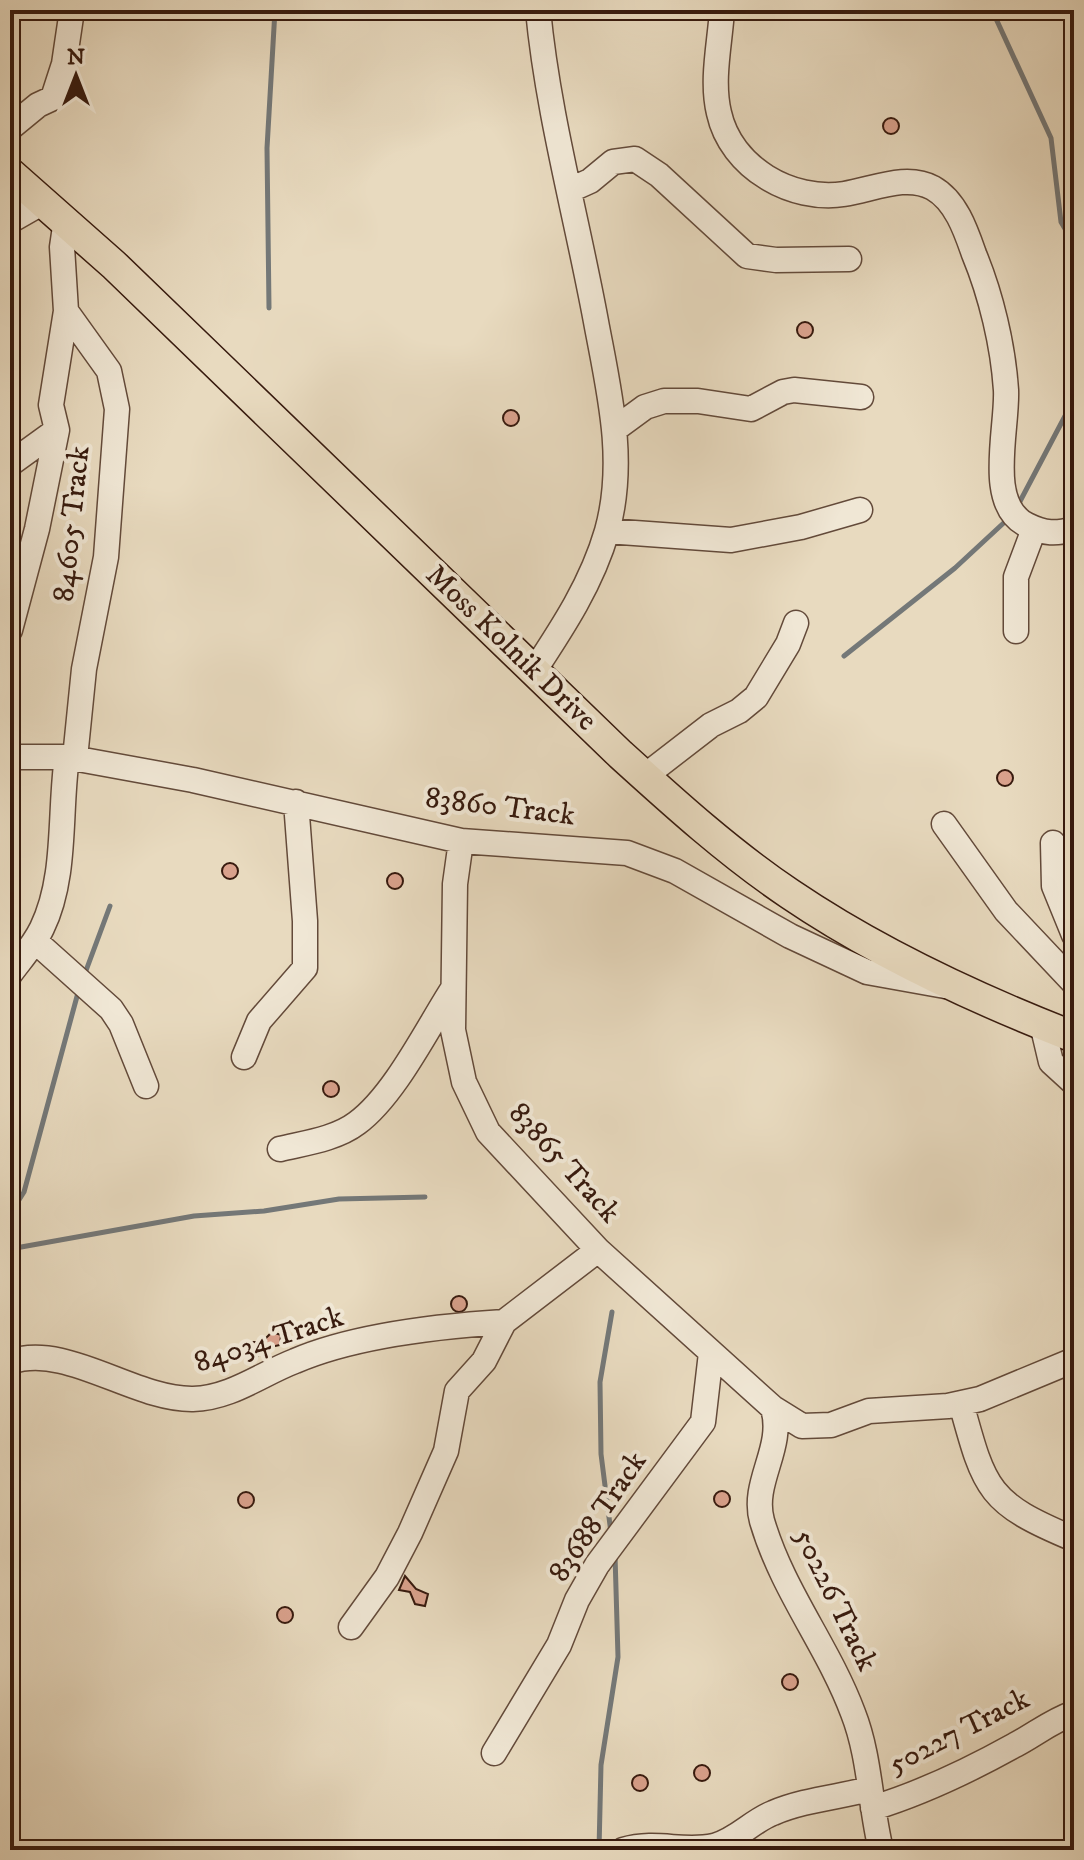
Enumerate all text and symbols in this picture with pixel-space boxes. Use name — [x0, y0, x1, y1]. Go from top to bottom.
north arrow — [36, 36, 116, 116]
text: N — [67, 44, 85, 71]
street label: 84605 Track — [45, 444, 99, 604]
street label: Moss Kolnik Drive — [418, 557, 604, 739]
street label: 83860 Track — [423, 779, 577, 835]
street label: 83865 Track — [500, 1095, 628, 1231]
street label: 84034 Track — [190, 1298, 348, 1381]
street label: 83688 Track — [541, 1445, 655, 1589]
street label: 50226 Track — [785, 1523, 885, 1677]
street label: 50227 Track — [882, 1681, 1036, 1783]

